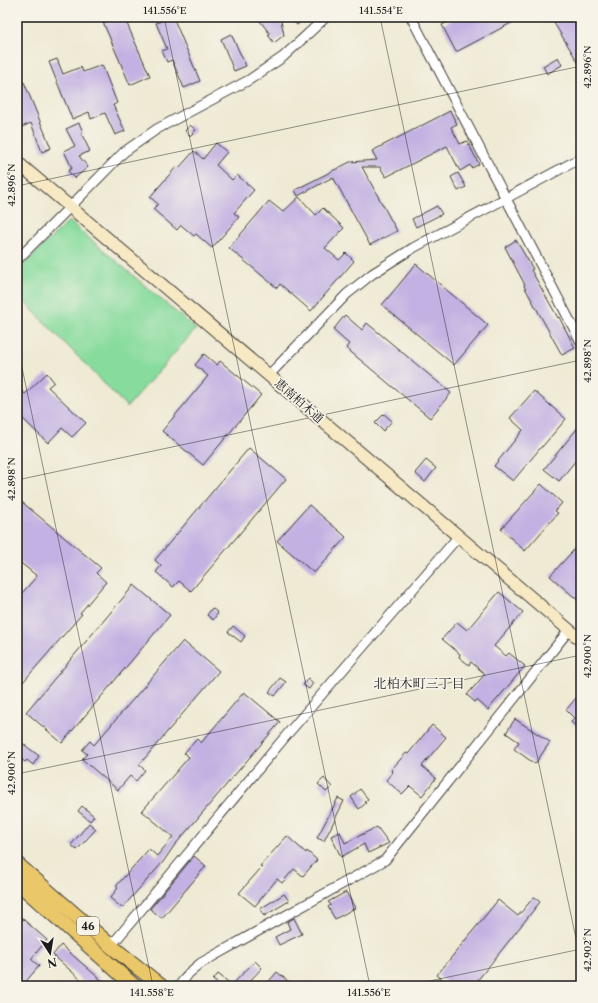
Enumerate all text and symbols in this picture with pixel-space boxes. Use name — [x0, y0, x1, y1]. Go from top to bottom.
text: 141.556°E — [143, 4, 187, 17]
text: 141.554°E — [359, 4, 403, 17]
text: 42.896°N — [581, 45, 594, 89]
text: 42.896°N — [5, 163, 18, 207]
text: 42.898°N — [581, 339, 594, 383]
street label: 恵南柏木通 — [272, 375, 327, 426]
text: 42.898°N — [5, 457, 18, 501]
text: 42.900°N — [581, 634, 594, 678]
district label: 北柏木町三丁目 — [373, 675, 465, 691]
text: 42.900°N — [5, 751, 18, 795]
road number: 46 — [77, 917, 99, 935]
text: 42.902°N — [581, 928, 594, 972]
north arrow — [30, 933, 70, 973]
text: N — [46, 955, 58, 971]
text: 141.558°E — [130, 986, 174, 999]
text: 141.556°E — [347, 986, 391, 999]

